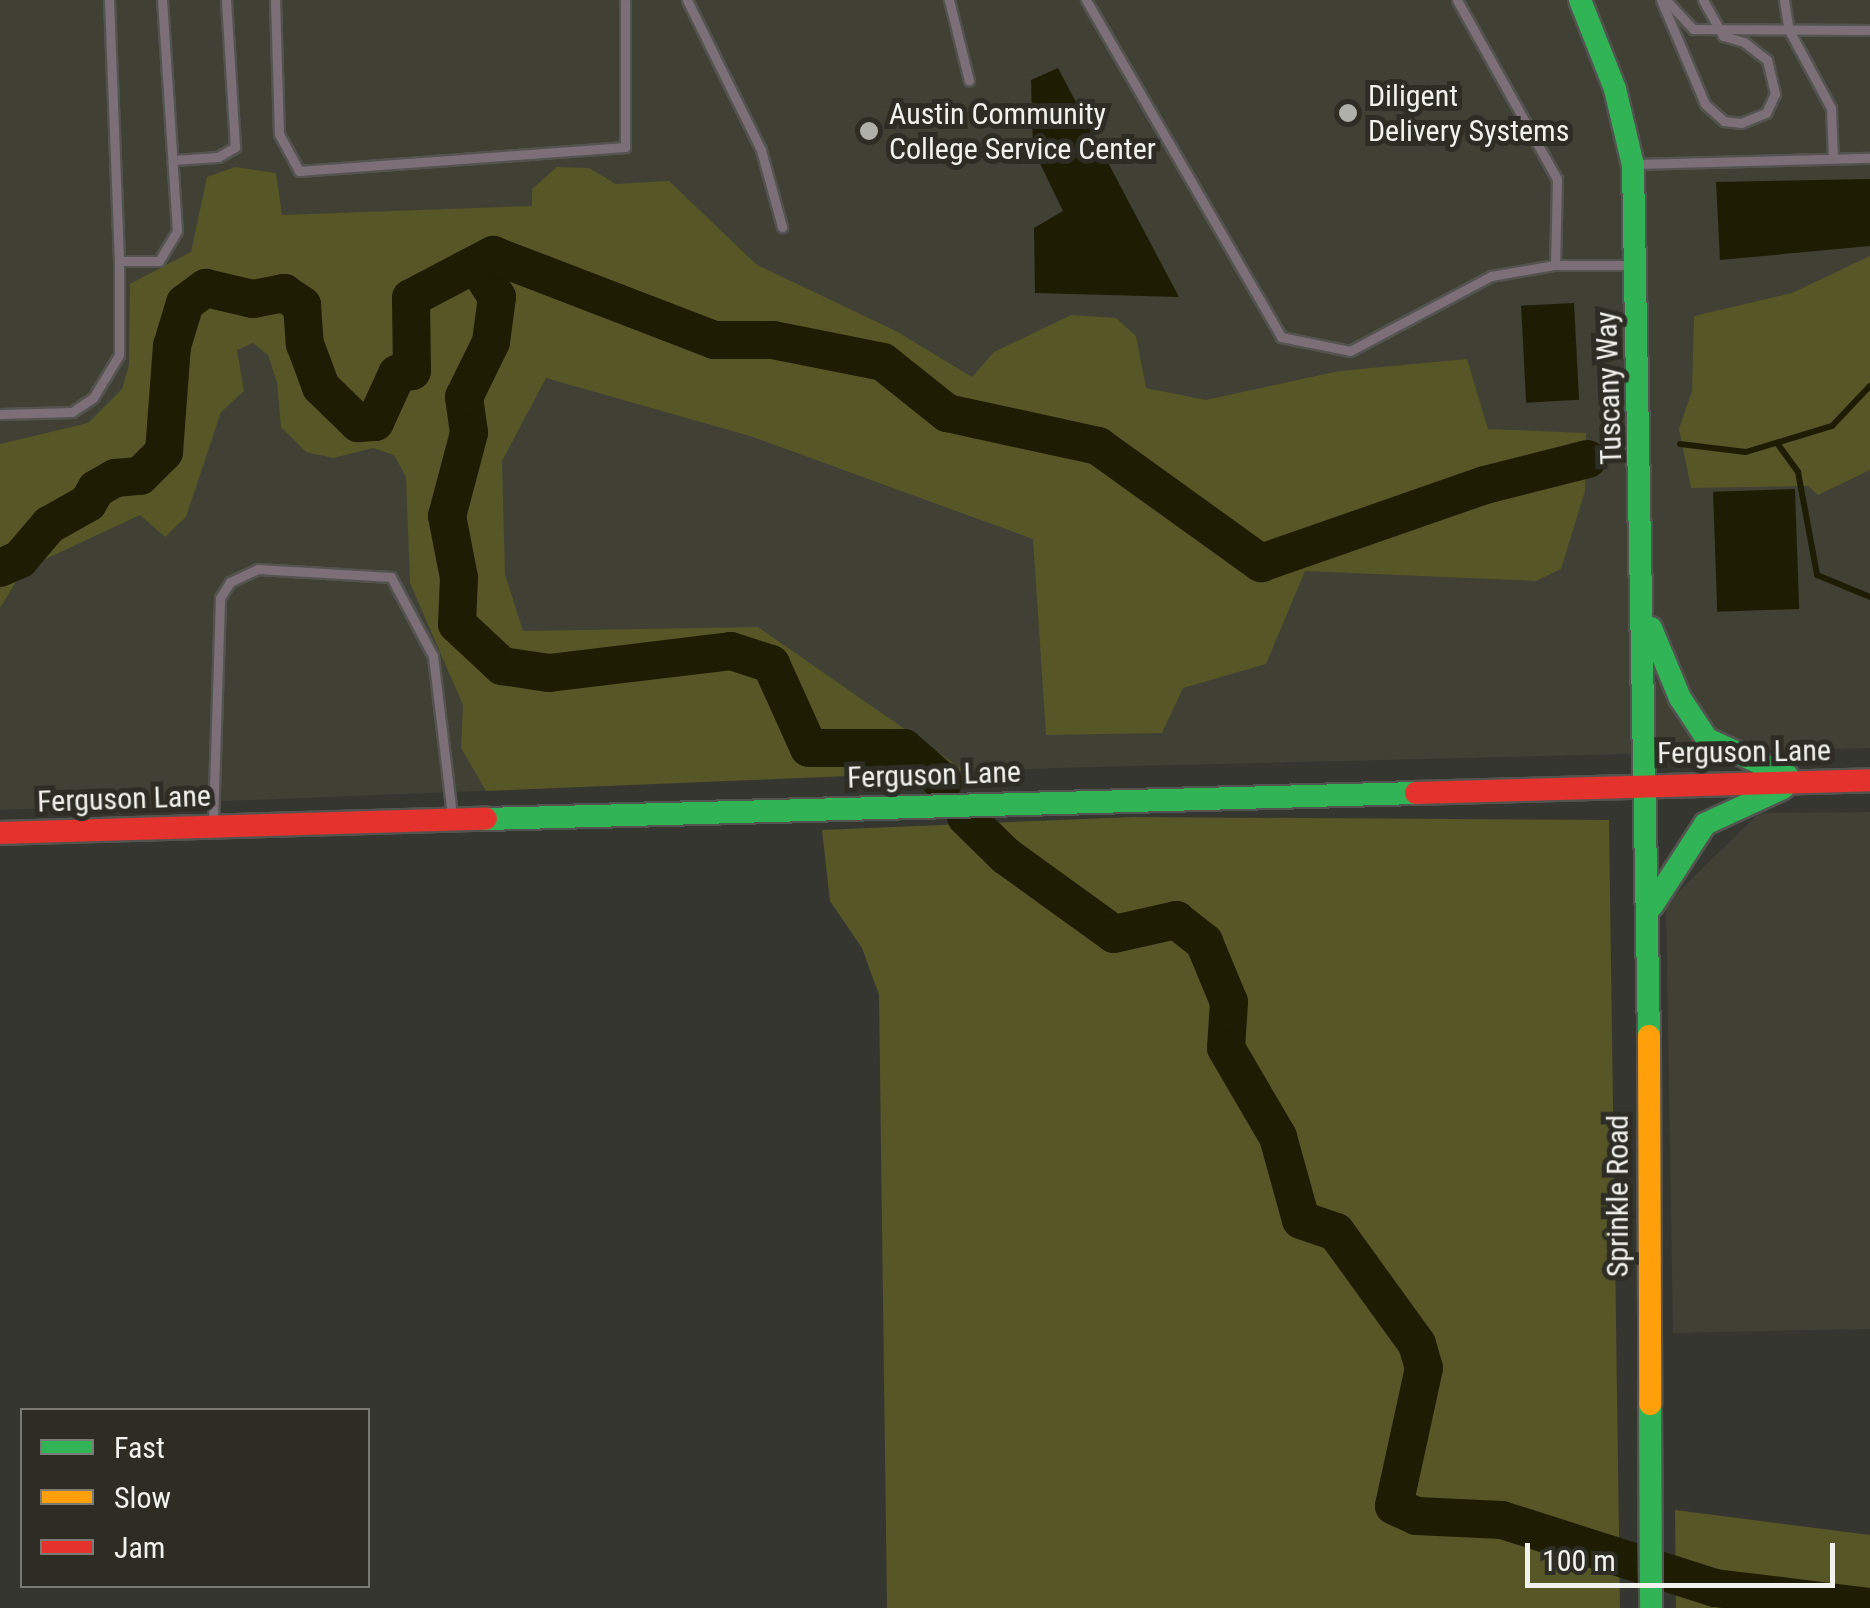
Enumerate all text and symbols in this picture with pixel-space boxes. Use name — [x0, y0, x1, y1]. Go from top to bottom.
place label: Diligent Delivery Systems — [1368, 78, 1569, 148]
place label: Austin Community College Service Center — [889, 96, 1156, 166]
marker: Diligent Delivery Systems — [1337, 102, 1359, 124]
marker: Austin Community College Service Center — [858, 120, 880, 142]
street label: Tuscany Way — [1588, 311, 1630, 465]
street label: Ferguson Lane — [1657, 732, 1831, 772]
street label: Ferguson Lane — [847, 754, 1021, 796]
street label: Ferguson Lane — [37, 778, 211, 820]
street label: Sprinkle Road — [1600, 1115, 1636, 1277]
legend — [20, 1408, 370, 1588]
text: Fast — [114, 1430, 165, 1465]
text: Slow — [114, 1480, 171, 1515]
scale bar — [1530, 1523, 1840, 1585]
text: Jam — [114, 1530, 165, 1565]
text: 100 m — [1542, 1543, 1616, 1578]

